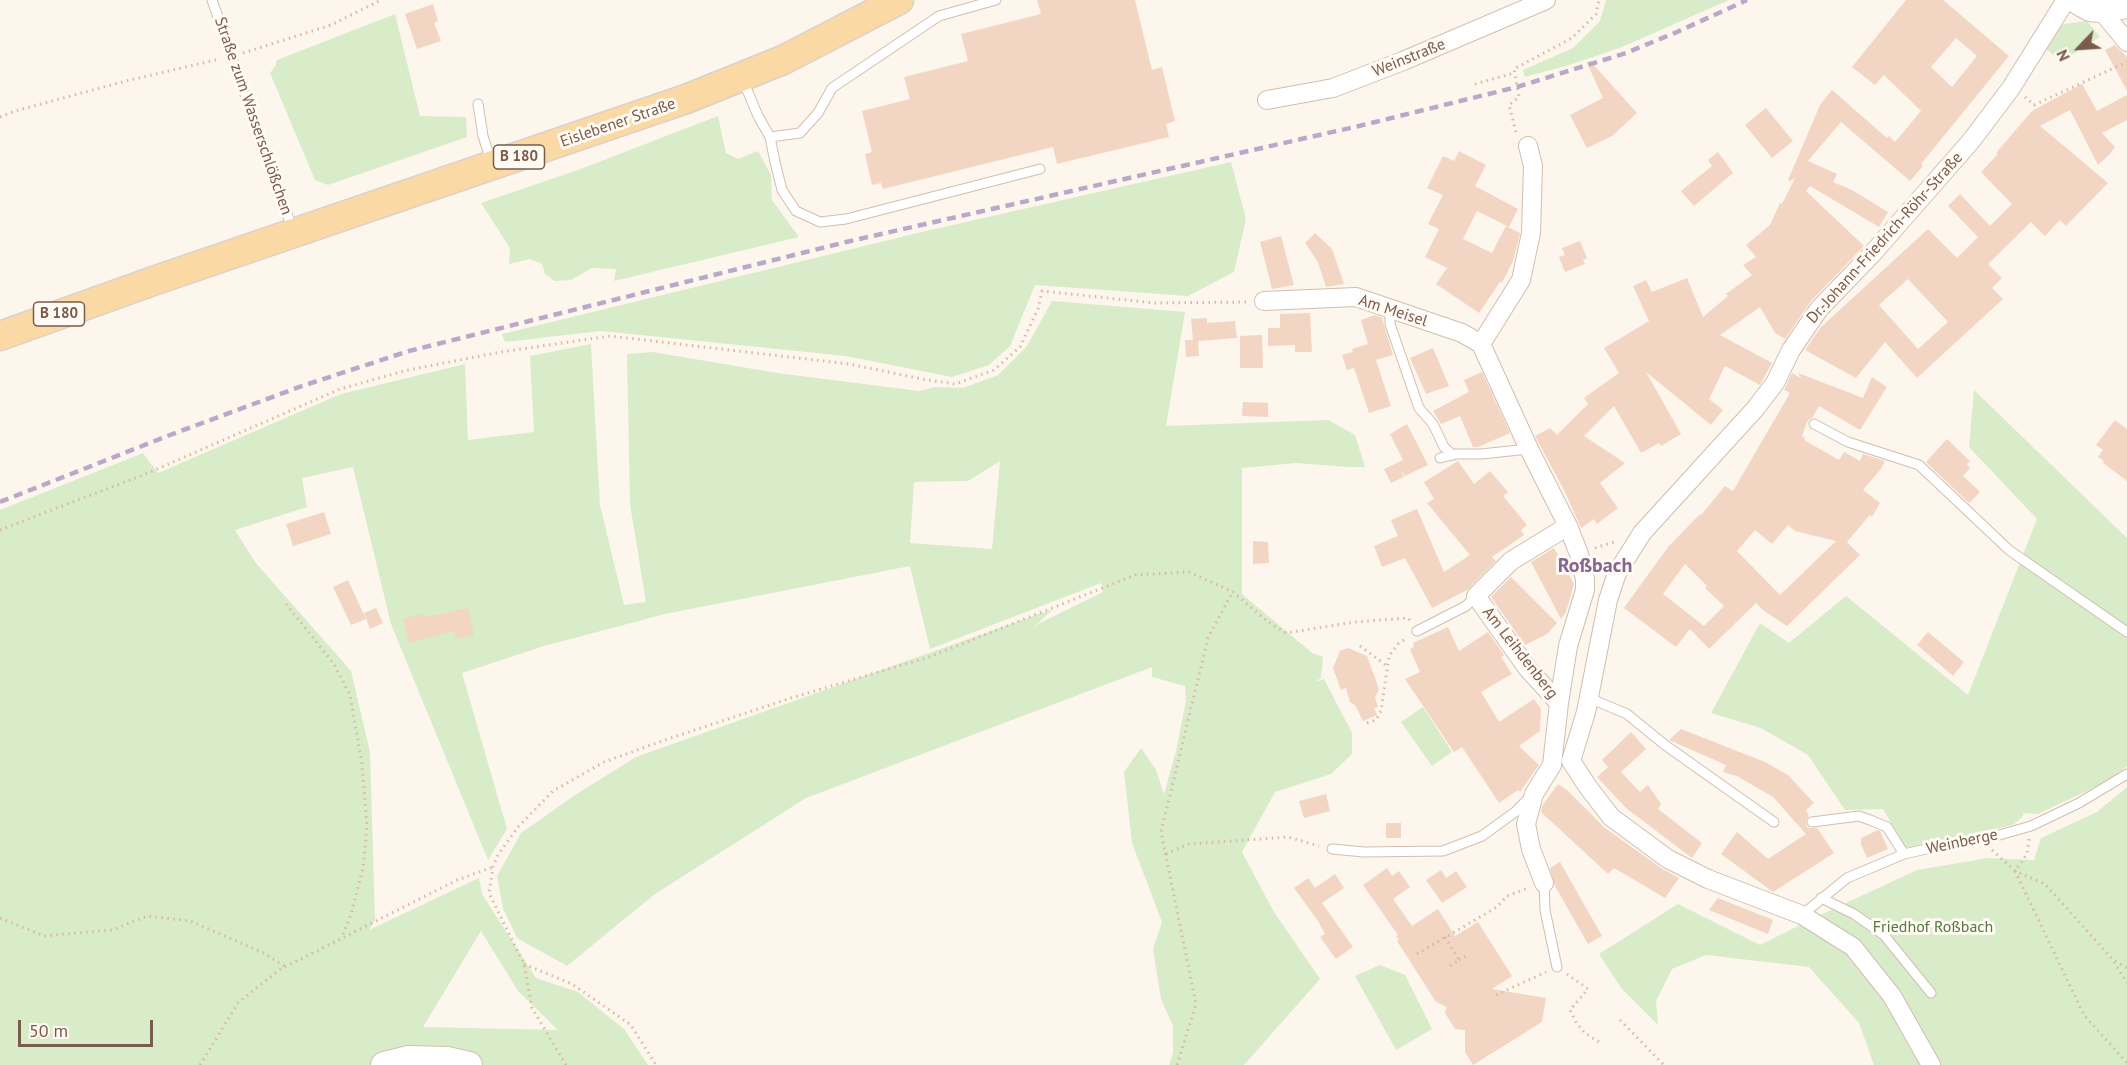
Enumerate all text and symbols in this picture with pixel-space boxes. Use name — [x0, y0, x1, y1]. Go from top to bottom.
street label: Straße zum Wasserschlößchen — [210, 15, 296, 217]
north arrow — [2049, 18, 2109, 78]
street label: Weinstraße — [1370, 35, 1448, 81]
text: N — [2051, 47, 2074, 65]
street label: Eislebener Straße — [558, 94, 678, 152]
road number: B 180 — [494, 145, 544, 169]
street label: Dr.-Johann-Friedrich-Röhr-Straße — [1803, 148, 1967, 328]
street label: Am Meisel — [1356, 291, 1430, 331]
road number: B 180 — [34, 302, 84, 326]
district label: Roßbach — [1558, 554, 1632, 578]
street label: Am Leihdenberg — [1478, 603, 1562, 703]
street label: Weinberge — [1924, 825, 2000, 859]
park label: Friedhof Roßbach — [1873, 917, 1993, 937]
scale bar — [21, 1008, 156, 1046]
text: 50 m — [29, 1019, 68, 1042]

